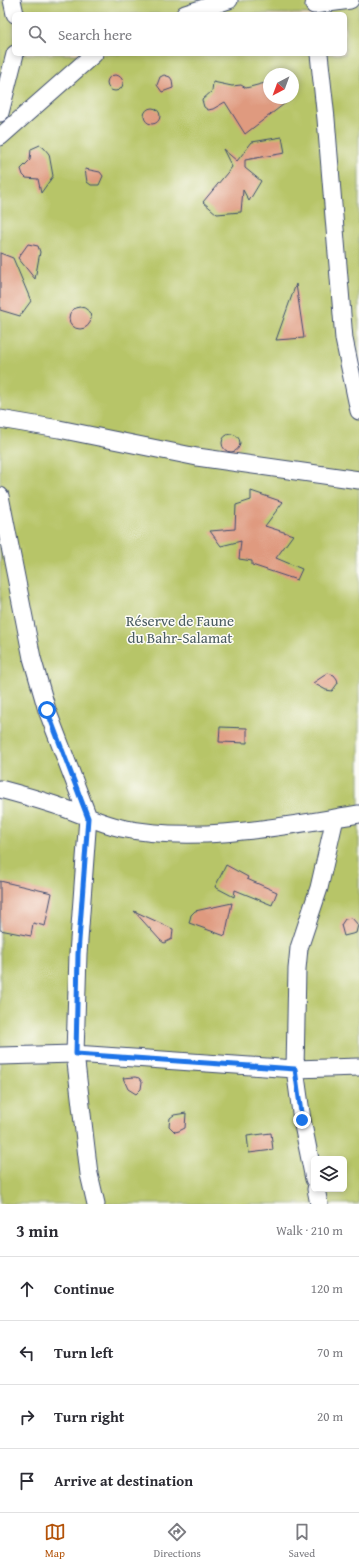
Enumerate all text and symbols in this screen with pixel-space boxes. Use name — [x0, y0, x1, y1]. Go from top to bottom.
search box — [12, 12, 347, 56]
icon: search — [26, 23, 48, 45]
text: Search here — [58, 24, 132, 45]
north arrow — [263, 68, 299, 104]
park label: Réserve de Faune du Bahr-Salamat — [126, 610, 234, 648]
route start — [38, 701, 56, 719]
route end — [293, 1111, 311, 1129]
map controls — [311, 1156, 347, 1192]
button: layers — [311, 1156, 347, 1192]
text: 3 min — [16, 1218, 58, 1243]
text: Walk · 210 m — [276, 1221, 343, 1240]
icon: ahead — [16, 1278, 38, 1300]
text: Continue — [54, 1278, 115, 1299]
text: 120 m — [311, 1279, 343, 1298]
icon: left — [16, 1342, 38, 1364]
text: Turn left — [54, 1342, 113, 1363]
text: 70 m — [317, 1343, 343, 1362]
icon: right — [16, 1406, 38, 1428]
text: Turn right — [54, 1406, 125, 1427]
text: 20 m — [317, 1407, 343, 1426]
icon: arrive — [16, 1470, 38, 1492]
text: Arrive at destination — [54, 1470, 193, 1491]
tab: Map — [44, 1521, 66, 1561]
tab: Directions — [154, 1521, 201, 1561]
tab: Saved — [288, 1521, 315, 1561]

